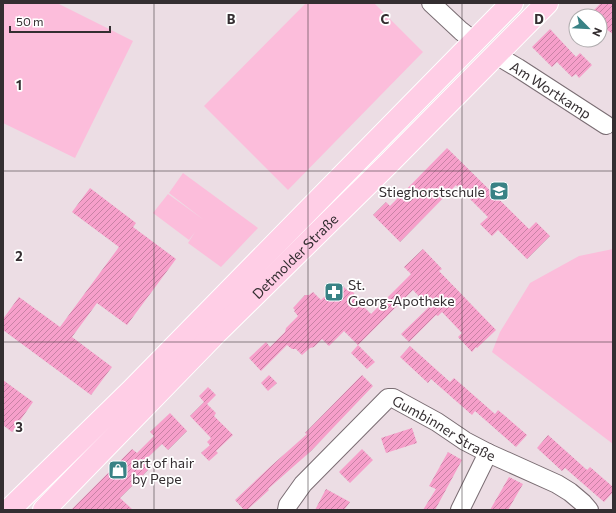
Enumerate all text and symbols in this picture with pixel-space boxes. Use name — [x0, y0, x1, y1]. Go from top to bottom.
scale bar — [10, 8, 110, 34]
north arrow — [568, 8, 608, 48]
text: B — [227, 11, 236, 27]
text: C — [381, 11, 390, 27]
text: D — [534, 11, 544, 27]
text: 50 m — [16, 14, 44, 28]
text: N — [590, 26, 605, 39]
street label: Am Wortkamp — [508, 57, 595, 122]
text: 1 — [16, 77, 22, 93]
school or university icon: Stieghorstschule — [488, 180, 510, 202]
place label: Stieghorstschule — [379, 183, 485, 200]
street label: Detmolder Straße — [248, 210, 341, 302]
text: 2 — [15, 248, 23, 264]
place label: St. Georg-Apotheke — [348, 276, 455, 309]
pharmacy icon: St. Georg-Apotheke — [323, 281, 345, 303]
street label: Gumbinner Straße — [390, 391, 498, 464]
text: 3 — [15, 419, 23, 435]
place label: art of hair by Pepe — [132, 454, 195, 487]
shop icon: art of hair by Pepe — [107, 459, 129, 481]

